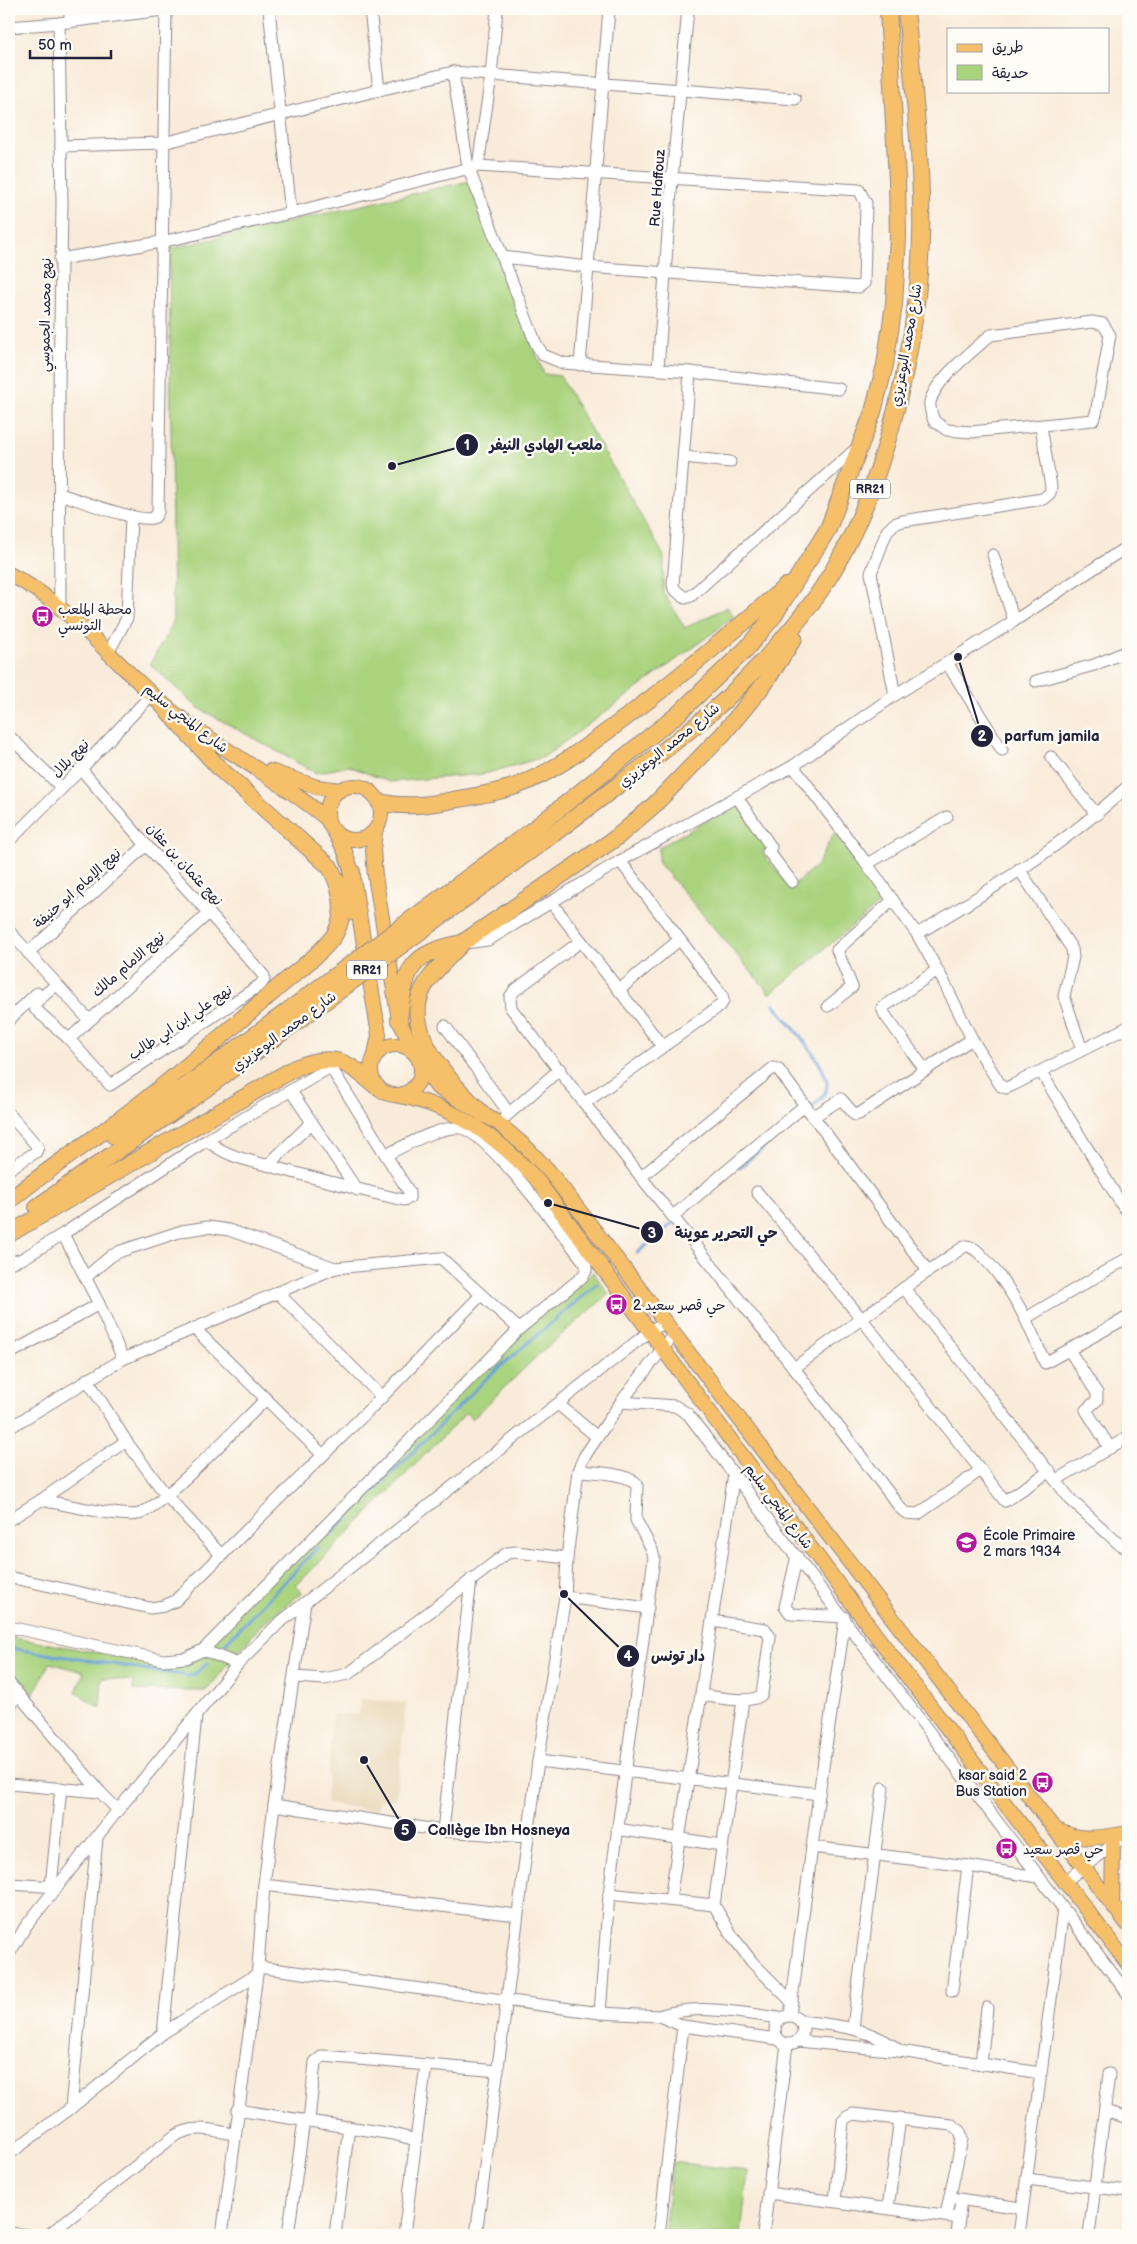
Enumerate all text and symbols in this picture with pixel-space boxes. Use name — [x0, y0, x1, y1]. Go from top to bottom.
scale bar — [30, 28, 111, 60]
legend — [947, 28, 1110, 92]
text: 50 m — [38, 36, 72, 55]
text: طريق — [992, 38, 1024, 57]
text: حديقة — [992, 64, 1029, 83]
street label: Rue Haffouz — [646, 149, 669, 227]
street label: نهج محمد الجموسي — [36, 258, 59, 372]
street label: شارع محمد البوعزيزي — [887, 282, 928, 408]
callout: ملعب الهادي النيفر — [455, 430, 613, 460]
text: 1 — [464, 436, 470, 455]
text: ملعب الهادي النيفر — [487, 436, 603, 457]
road number: RR21 — [850, 479, 890, 498]
place label: محطة الملعب التونسي — [58, 601, 132, 638]
bus stop icon: محطة الملعب التونسي — [30, 605, 54, 629]
street label: شارع المنجي سليم — [138, 680, 231, 760]
street label: شارع محمد البوعزيزي — [616, 700, 724, 793]
callout: parfum jamila — [970, 721, 1110, 751]
text: 2 — [978, 727, 987, 746]
text: parfum jamila — [1004, 727, 1100, 746]
street label: نهج بلال — [48, 736, 93, 782]
street label: نهج عثمان بن عفان — [142, 819, 226, 910]
street label: نهج الإمام ابو حنيفة — [30, 845, 126, 934]
street label: نهج الامام مالك — [89, 928, 169, 1002]
road number: RR21 — [347, 960, 387, 980]
street label: نهج علي ابن ابي طالب — [125, 981, 238, 1067]
street label: شارع محمد البوعزيزي — [229, 988, 341, 1076]
callout: حي التحرير عوينة — [640, 1217, 788, 1247]
text: 3 — [648, 1224, 657, 1243]
text: حي التحرير عوينة — [675, 1224, 778, 1247]
bus stop icon: 2 حي قصر سعيد — [605, 1293, 629, 1317]
place label: 2 حي قصر سعيد — [633, 1297, 726, 1318]
street label: شارع المنجي سليم — [738, 1460, 816, 1555]
place label: École Primaire 2 mars 1934 — [983, 1526, 1075, 1560]
school or university icon: École Primaire 2 mars 1934 — [955, 1531, 979, 1555]
callout: دار تونس — [616, 1641, 714, 1671]
text: 4 — [624, 1647, 633, 1666]
text: دار تونس — [651, 1647, 705, 1666]
place label: ksar said 2 Bus Station — [955, 1767, 1028, 1800]
bus stop icon: ksar said 2 Bus Station — [1031, 1771, 1055, 1795]
callout: Collège Ibn Hosneya — [393, 1815, 580, 1845]
text: 5 — [401, 1821, 410, 1840]
text: Collège Ibn Hosneya — [428, 1821, 570, 1840]
bus stop icon: حي قصر سعيد — [995, 1837, 1019, 1861]
place label: حي قصر سعيد — [1023, 1841, 1104, 1862]

